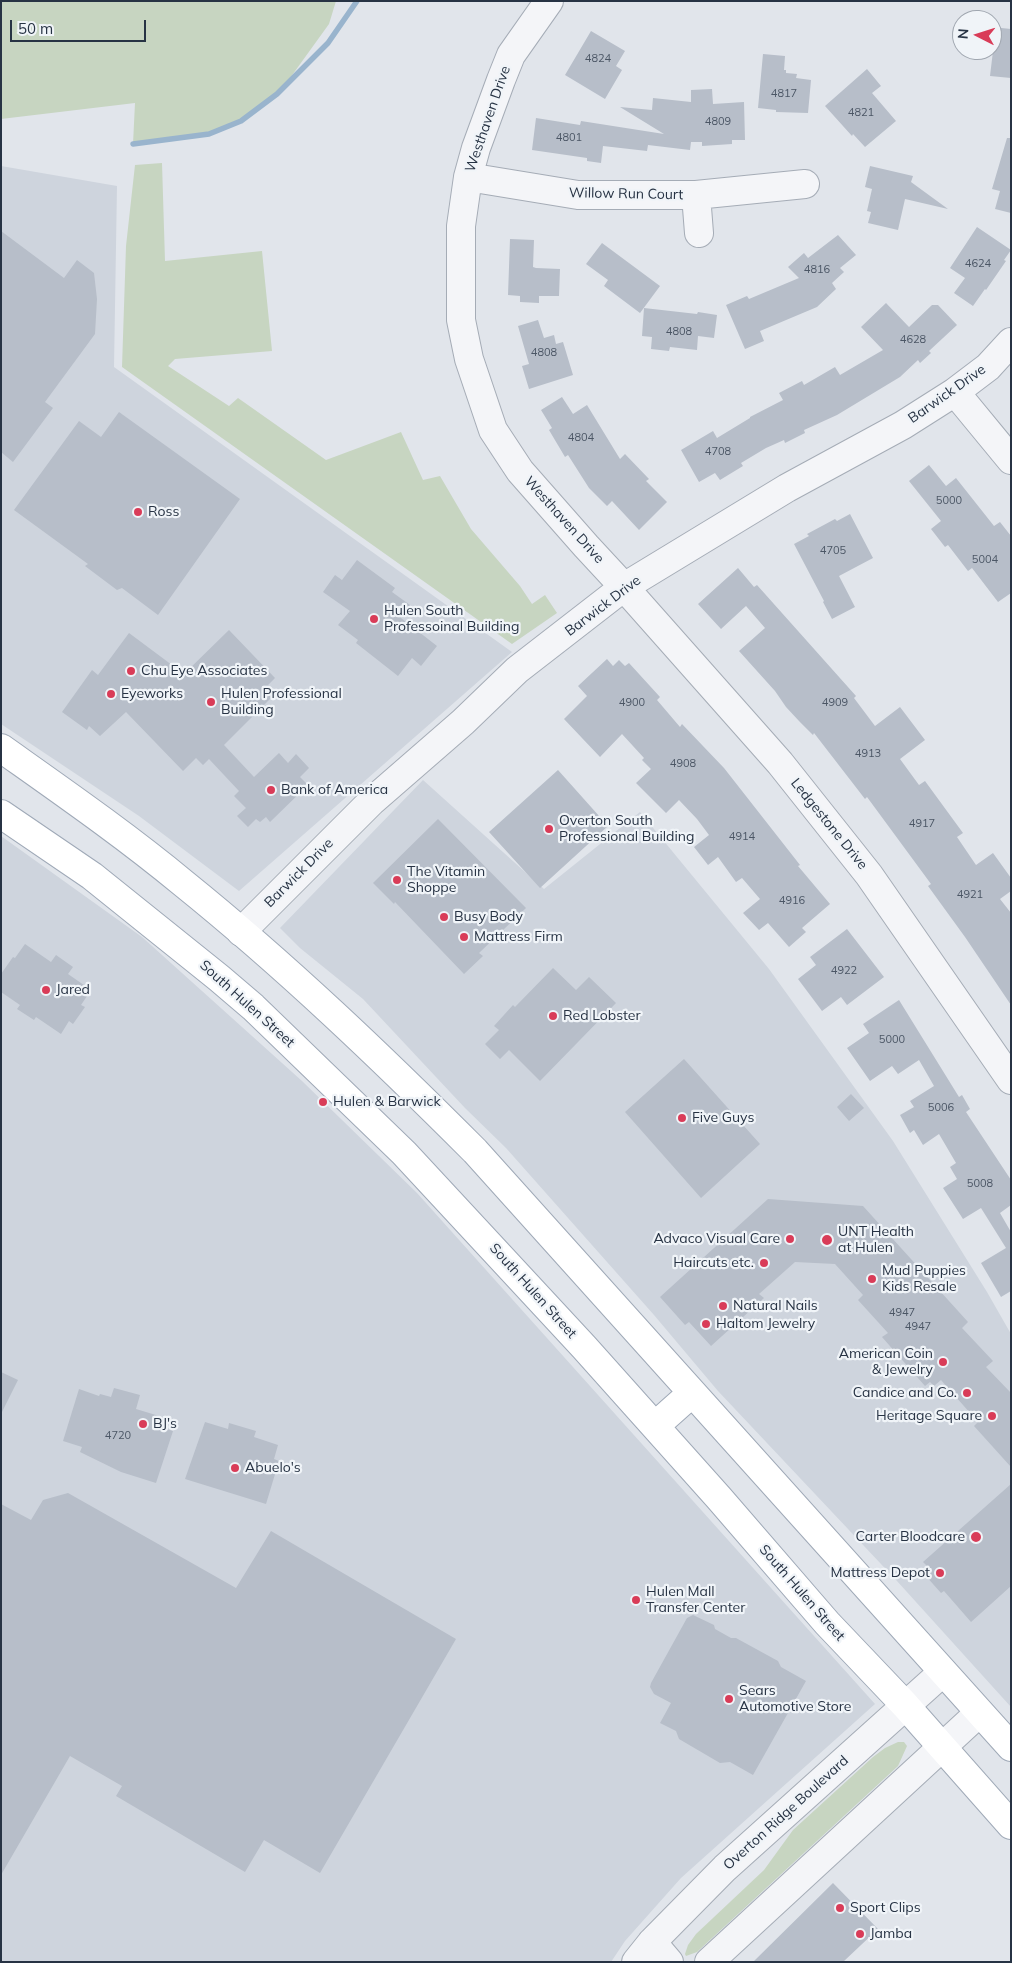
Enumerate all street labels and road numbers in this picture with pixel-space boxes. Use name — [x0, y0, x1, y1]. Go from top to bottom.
street label: Westhaven Drive — [462, 64, 514, 174]
street label: Willow Run Court — [569, 185, 683, 203]
street label: Barwick Drive — [905, 361, 989, 427]
street label: Westhaven Drive — [521, 473, 607, 567]
street label: Barwick Drive — [562, 572, 644, 640]
street label: Ledgestone Drive — [787, 775, 871, 873]
street label: Barwick Drive — [261, 835, 337, 911]
street label: South Hulen Street — [196, 957, 298, 1051]
street label: South Hulen Street — [486, 1240, 580, 1342]
street label: South Hulen Street — [756, 1541, 848, 1645]
street label: Overton Ridge Boulevard — [720, 1752, 852, 1874]

